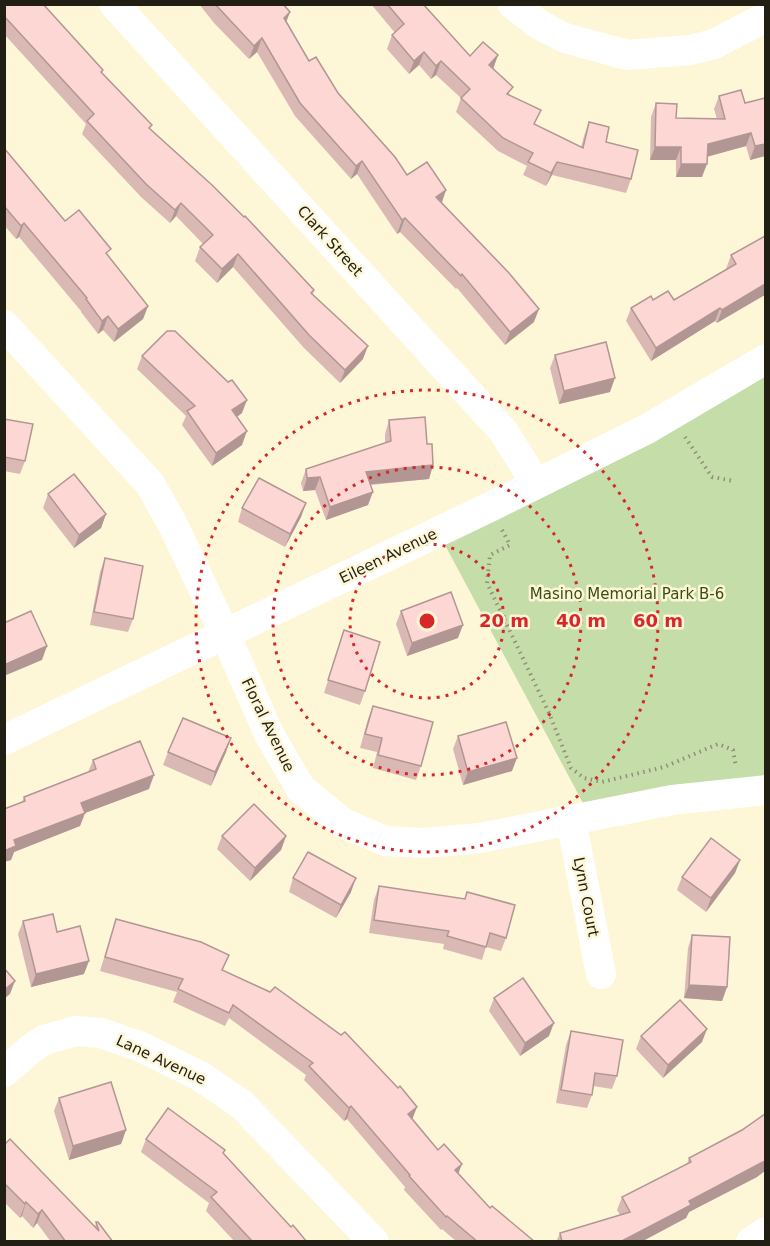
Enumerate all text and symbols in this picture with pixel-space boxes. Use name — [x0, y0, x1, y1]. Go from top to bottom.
street label: Clark Street — [294, 202, 367, 280]
street label: Eileen Avenue — [336, 525, 440, 587]
park label: Masino Memorial Park B-6 — [530, 585, 724, 603]
text: 20 m — [479, 610, 529, 631]
text: 40 m — [556, 610, 606, 631]
text: 60 m — [633, 610, 683, 631]
centre of rings — [417, 611, 437, 631]
street label: Floral Avenue — [238, 675, 298, 775]
street label: Lynn Court — [569, 856, 603, 939]
street label: Lane Avenue — [113, 1031, 209, 1089]

